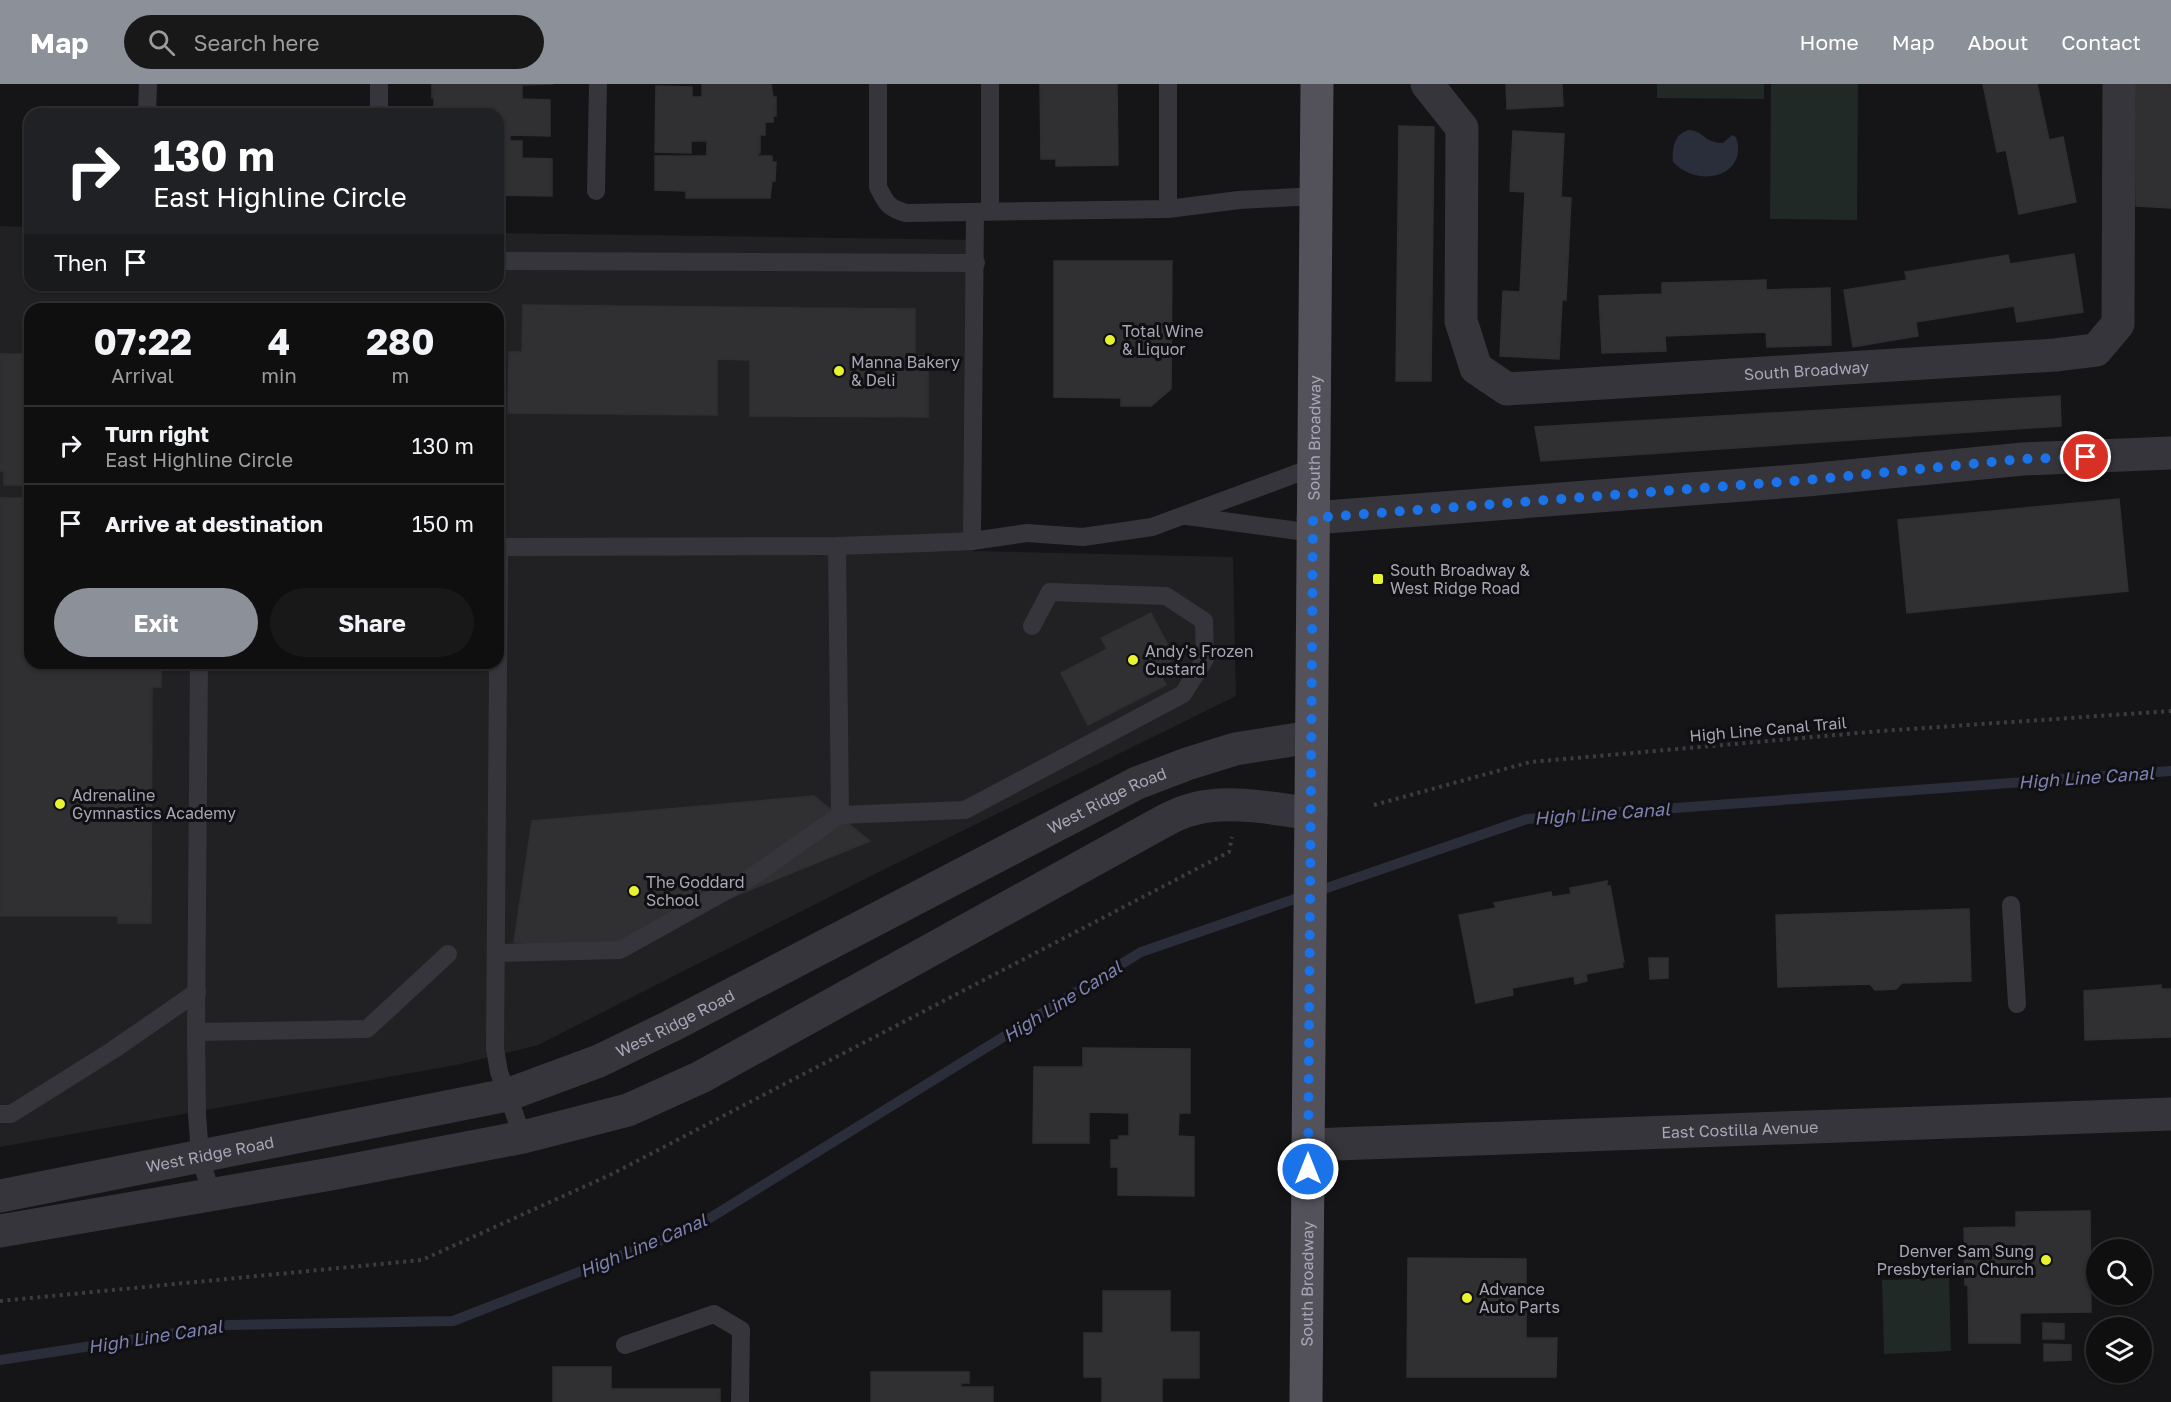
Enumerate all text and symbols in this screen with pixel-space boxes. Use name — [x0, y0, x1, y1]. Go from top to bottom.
search box — [124, 15, 544, 69]
text: Map — [30, 26, 88, 59]
icon: search — [145, 26, 178, 59]
text: Search here — [193, 29, 319, 56]
text: Home — [1799, 29, 1859, 55]
text: Map — [1892, 29, 1935, 55]
text: About — [1968, 29, 2028, 55]
text: Contact — [2061, 29, 2141, 55]
text: 130 m — [153, 130, 275, 180]
icon: right — [54, 132, 132, 210]
text: East Highline Circle — [153, 181, 407, 213]
icon: arrive — [119, 246, 152, 279]
text: Then — [54, 249, 107, 276]
text: 07:22 — [93, 320, 192, 363]
text: 4 — [268, 320, 290, 363]
text: 280 — [366, 320, 435, 363]
place label: Total Wine & Liquor — [1122, 321, 1203, 359]
marker: Total Wine & Liquor — [1103, 333, 1117, 347]
place label: Manna Bakery & Deli — [851, 352, 960, 390]
street label: South Broadway — [1743, 357, 1870, 384]
text: Arrival — [111, 363, 174, 387]
text: min — [261, 363, 297, 387]
text: m — [392, 363, 409, 387]
marker: Manna Bakery & Deli — [832, 364, 846, 378]
street label: South Broadway — [1304, 375, 1325, 501]
text: Turn right — [105, 420, 209, 447]
icon: right — [54, 429, 87, 462]
pin — [2060, 431, 2111, 482]
text: 130 m — [412, 432, 474, 459]
icon: arrive — [2069, 440, 2102, 473]
text: East Highline Circle — [105, 447, 293, 471]
icon: arrive — [54, 507, 87, 540]
text: Arrive at destination — [105, 510, 323, 537]
text: 150 m — [412, 510, 474, 537]
place label: South Broadway & West Ridge Road — [1390, 560, 1530, 598]
marker: South Broadway & West Ridge Road — [1371, 572, 1385, 586]
button: Exit — [54, 588, 258, 657]
button: Share — [270, 588, 474, 657]
place label: Andy's Frozen Custard — [1145, 641, 1253, 679]
marker: Andy's Frozen Custard — [1126, 653, 1140, 667]
street label: High Line Canal Trail — [1689, 712, 1847, 746]
water label: High Line Canal — [2018, 761, 2156, 793]
street label: West Ridge Road — [1044, 763, 1169, 838]
place label: Adrenaline Gymnastics Academy — [72, 785, 236, 823]
marker: Adrenaline Gymnastics Academy — [53, 797, 67, 811]
water label: High Line Canal — [1534, 797, 1672, 829]
place label: The Goddard School — [646, 872, 745, 910]
marker: The Goddard School — [627, 884, 641, 898]
water label: High Line Canal — [999, 955, 1126, 1046]
street label: West Ridge Road — [612, 985, 738, 1061]
street label: East Costilla Avenue — [1661, 1117, 1819, 1142]
street label: West Ridge Road — [144, 1132, 276, 1177]
position arrow — [1276, 1137, 1340, 1201]
water label: High Line Canal — [576, 1208, 711, 1282]
street label: South Broadway — [1296, 1221, 1318, 1347]
map controls — [2086, 1239, 2152, 1383]
button: search — [2086, 1239, 2152, 1305]
place label: Denver Sam Sung Presbyterian Church — [1877, 1241, 2034, 1279]
marker: Denver Sam Sung Presbyterian Church — [2039, 1253, 2053, 1267]
place label: Advance Auto Parts — [1479, 1279, 1560, 1317]
marker: Advance Auto Parts — [1460, 1291, 1474, 1305]
water label: High Line Canal — [86, 1314, 225, 1357]
button: layers — [2086, 1317, 2152, 1383]

